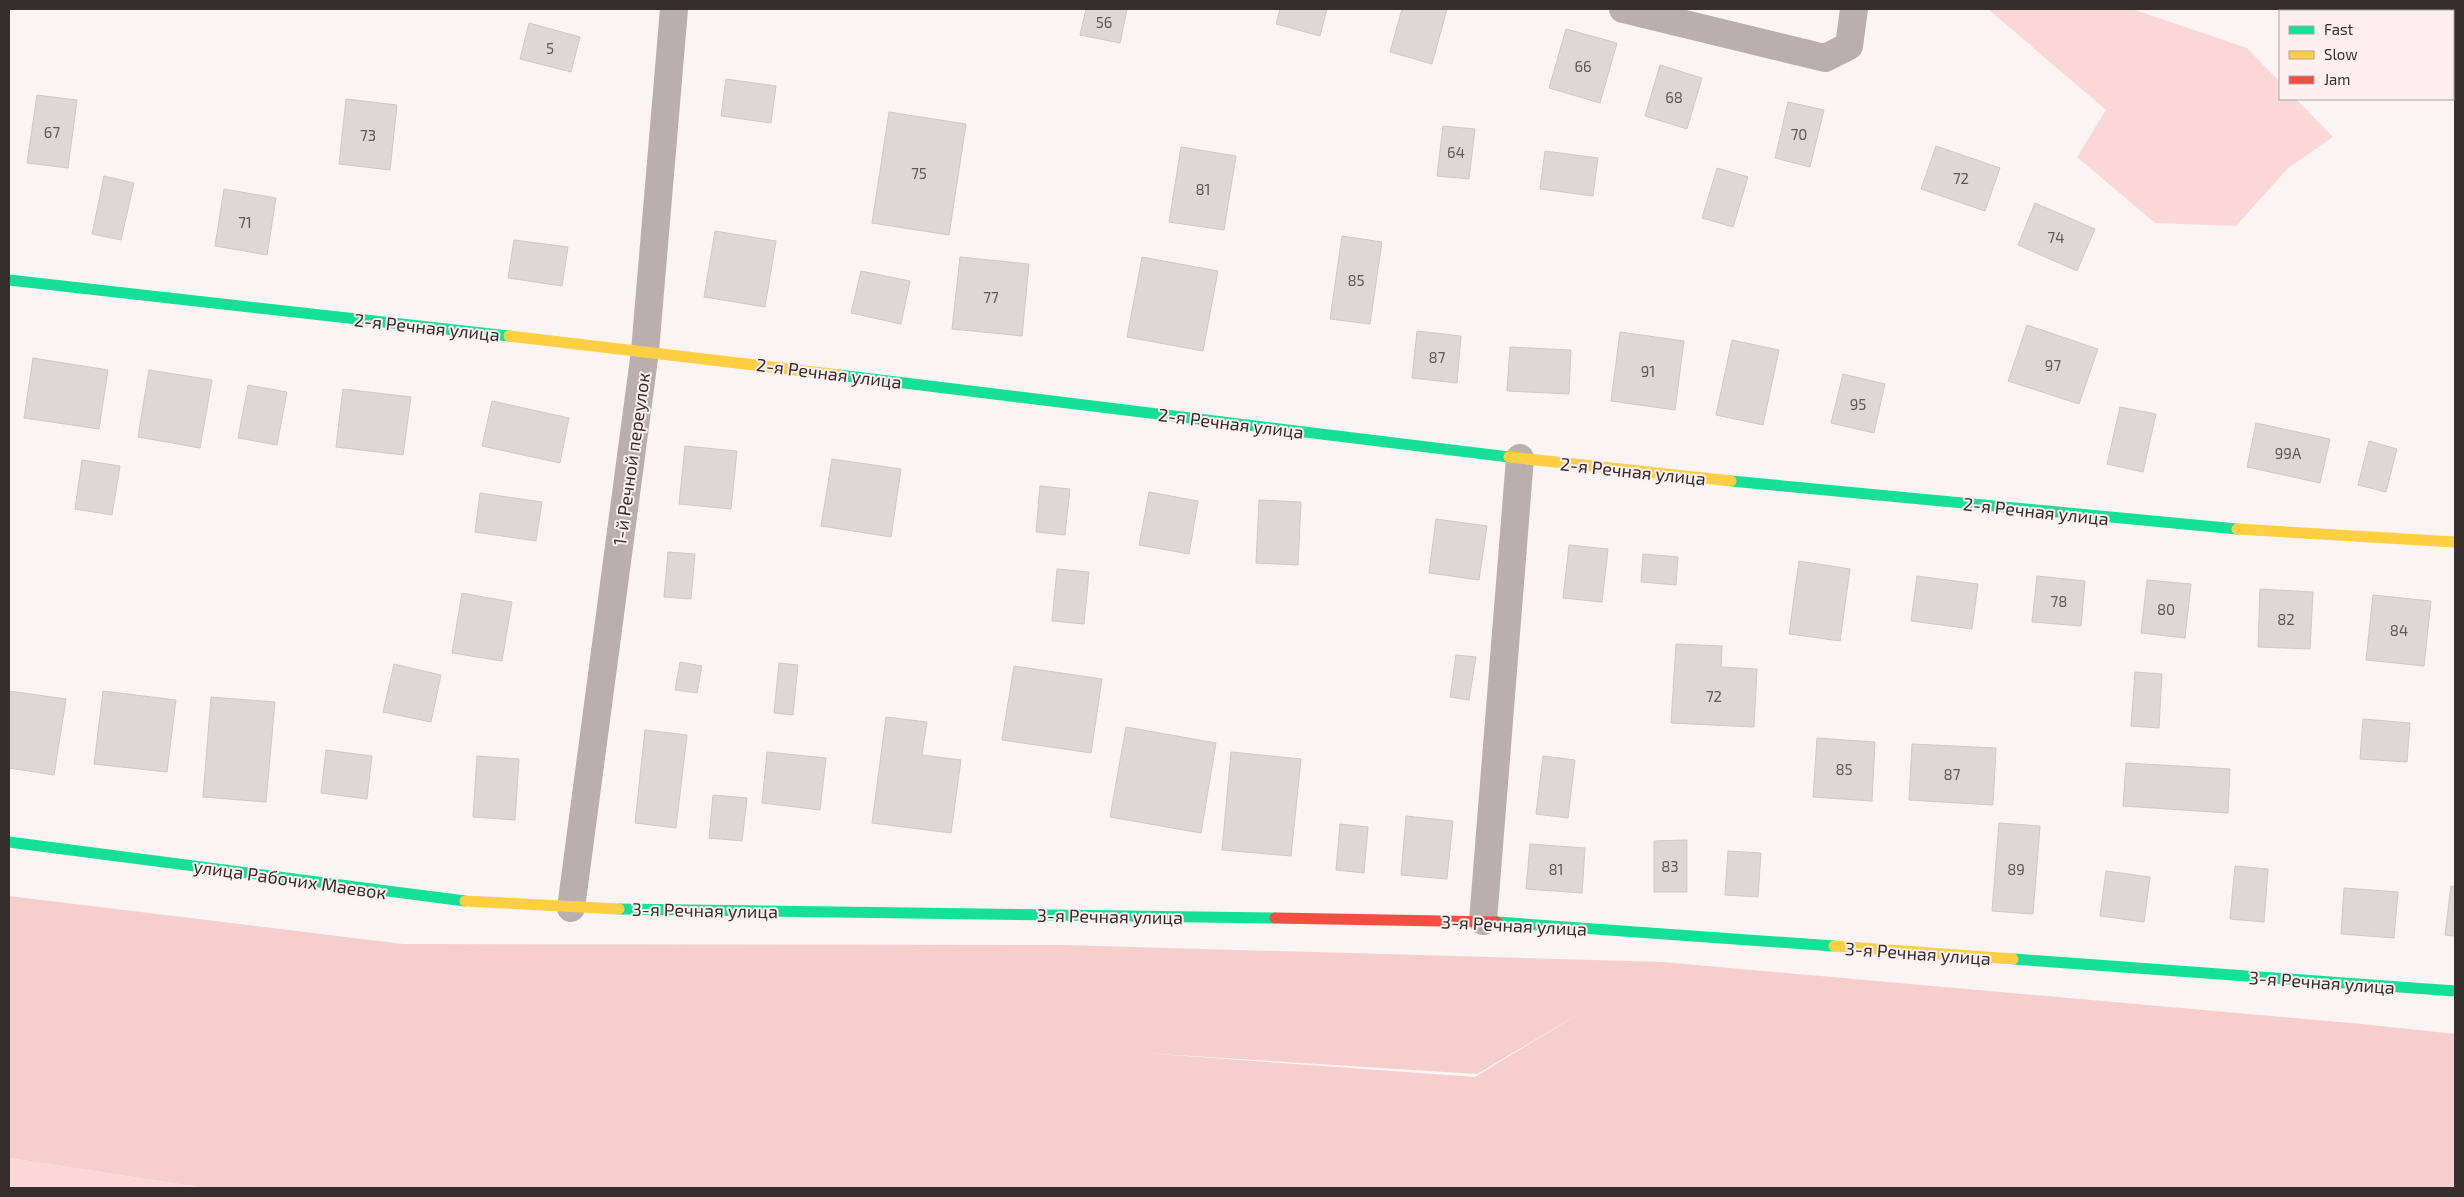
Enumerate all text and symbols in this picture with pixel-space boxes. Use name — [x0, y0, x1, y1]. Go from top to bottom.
legend — [2279, 10, 2454, 100]
house number: 56 — [1096, 13, 1112, 31]
text: Fast — [2324, 20, 2354, 38]
house number: 5 — [546, 39, 554, 57]
text: Slow — [2324, 45, 2358, 63]
house number: 66 — [1574, 57, 1592, 75]
text: Jam — [2324, 70, 2350, 88]
house number: 68 — [1665, 88, 1683, 106]
house number: 67 — [44, 123, 60, 141]
house number: 70 — [1791, 125, 1807, 143]
house number: 73 — [360, 126, 376, 144]
house number: 64 — [1447, 143, 1465, 161]
house number: 75 — [911, 164, 927, 182]
house number: 72 — [1953, 169, 1969, 187]
house number: 81 — [1195, 180, 1211, 198]
house number: 71 — [238, 213, 252, 231]
house number: 74 — [2048, 228, 2064, 246]
house number: 85 — [1347, 271, 1365, 289]
house number: 77 — [983, 288, 999, 306]
street label: 2-я Речная улица — [353, 308, 501, 346]
house number: 87 — [1429, 348, 1446, 366]
street label: 2-я Речная улица — [755, 353, 903, 393]
house number: 97 — [2045, 356, 2061, 374]
house number: 91 — [1641, 362, 1655, 380]
street label: 1-й Речной переулок — [608, 371, 654, 547]
house number: 95 — [1850, 395, 1866, 413]
street label: 2-я Речная улица — [1157, 403, 1305, 443]
house number: 99А — [2275, 444, 2302, 462]
street label: 2-я Речная улица — [1559, 452, 1707, 490]
street label: 2-я Речная улица — [1962, 492, 2110, 530]
house number: 78 — [2051, 592, 2067, 610]
house number: 80 — [2157, 600, 2175, 618]
house number: 82 — [2277, 610, 2295, 628]
house number: 84 — [2390, 621, 2408, 639]
house number: 72 — [1706, 687, 1722, 705]
house number: 85 — [1835, 760, 1853, 778]
house number: 87 — [1944, 765, 1961, 783]
street label: улица Рабочих Маевок — [192, 855, 388, 903]
house number: 83 — [1661, 857, 1679, 875]
house number: 81 — [1548, 860, 1564, 878]
house number: 89 — [2007, 860, 2025, 878]
street label: 3-я Речная улица — [632, 898, 778, 922]
street label: 3-я Речная улица — [1037, 904, 1183, 928]
street label: 3-я Речная улица — [1440, 910, 1588, 940]
street label: 3-я Речная улица — [1844, 937, 1992, 969]
street label: 3-я Речная улица — [2248, 966, 2396, 998]

